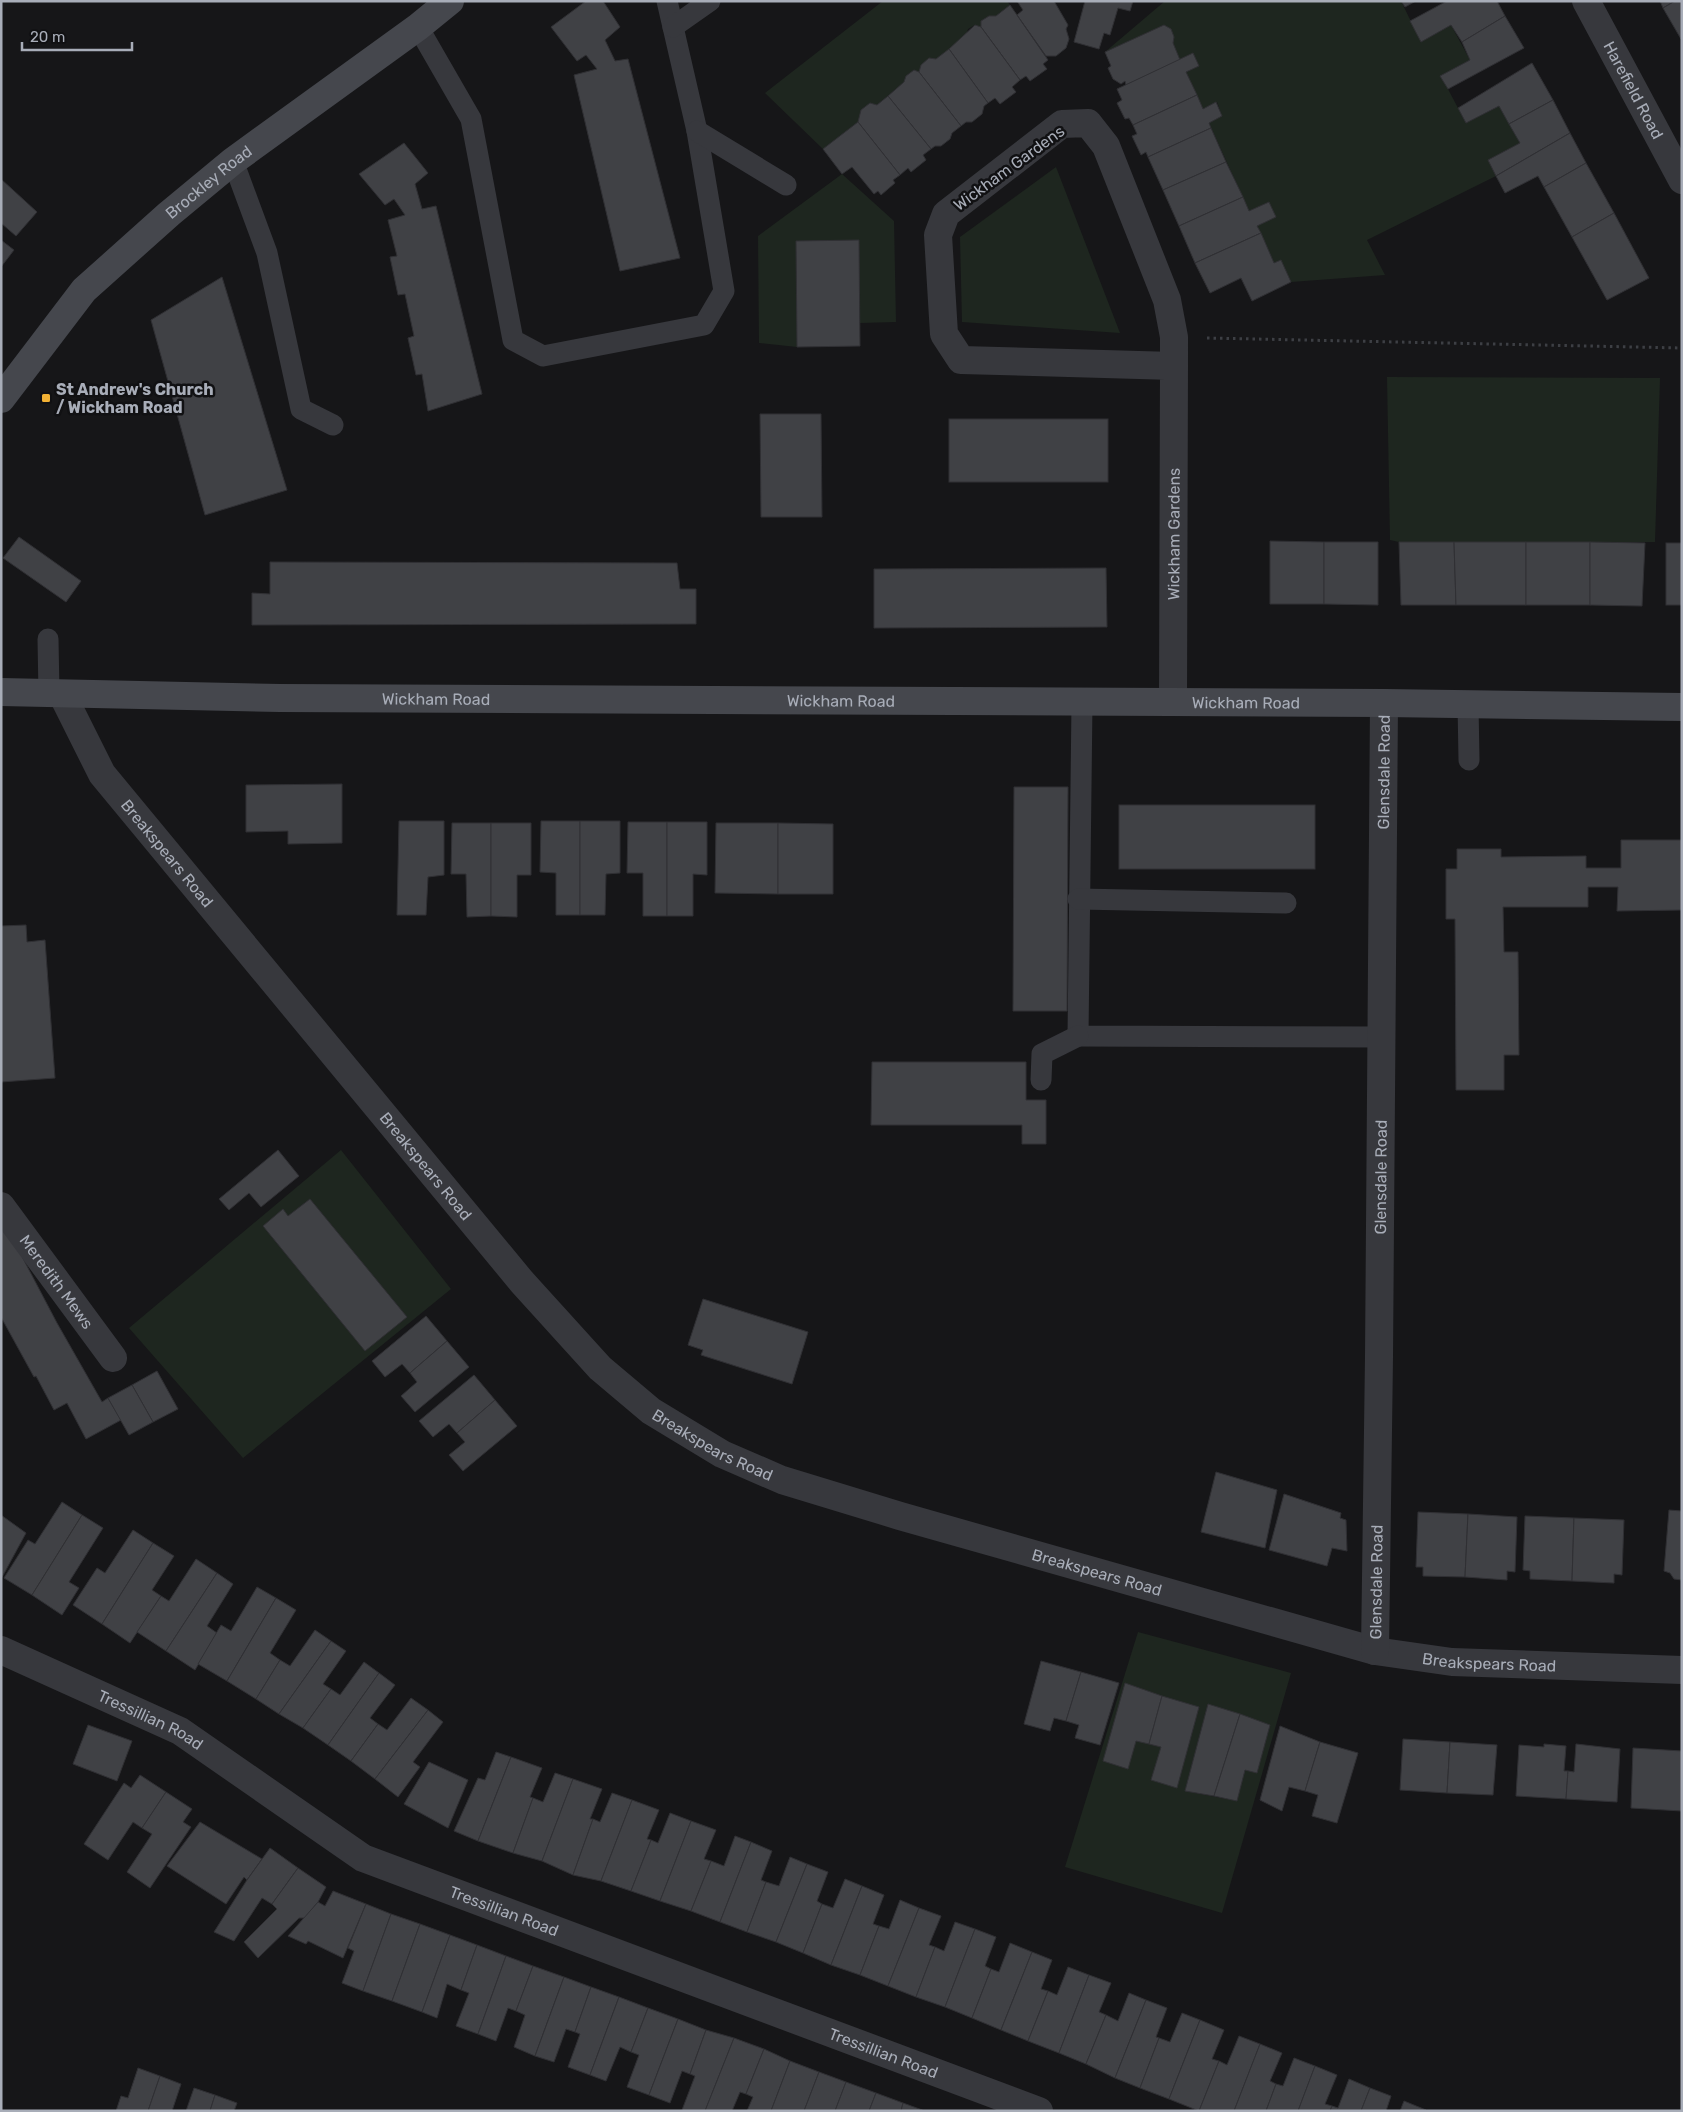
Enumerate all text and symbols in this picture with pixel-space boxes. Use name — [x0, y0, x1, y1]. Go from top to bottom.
scale bar — [22, 20, 132, 52]
text: 20 m — [30, 28, 65, 46]
street label: Harefield Road — [1600, 38, 1668, 142]
street label: Wickham Gardens — [950, 121, 1068, 215]
street label: Brockley Road — [161, 141, 255, 223]
place label: St Andrew's Church / Wickham Road — [56, 380, 214, 417]
marker: St Andrew's Church / Wickham Road — [40, 392, 52, 404]
street label: Wickham Gardens — [1164, 468, 1183, 600]
street label: Wickham Road — [382, 689, 490, 708]
street label: Wickham Road — [787, 691, 895, 710]
street label: Wickham Road — [1192, 693, 1300, 712]
street label: Glensdale Road — [1374, 715, 1393, 829]
street label: Breakspears Road — [117, 795, 217, 911]
street label: Breakspears Road — [376, 1108, 476, 1224]
street label: Glensdale Road — [1370, 1120, 1390, 1234]
street label: Meredith Mews — [16, 1231, 98, 1332]
street label: Breakspears Road — [649, 1405, 776, 1484]
street label: Glensdale Road — [1366, 1525, 1386, 1640]
street label: Breakspears Road — [1030, 1545, 1164, 1599]
street label: Breakspears Road — [1421, 1648, 1557, 1675]
street label: Tressillian Road — [95, 1686, 207, 1754]
street label: Tressillian Road — [447, 1882, 561, 1940]
street label: Tressillian Road — [826, 2024, 941, 2082]

